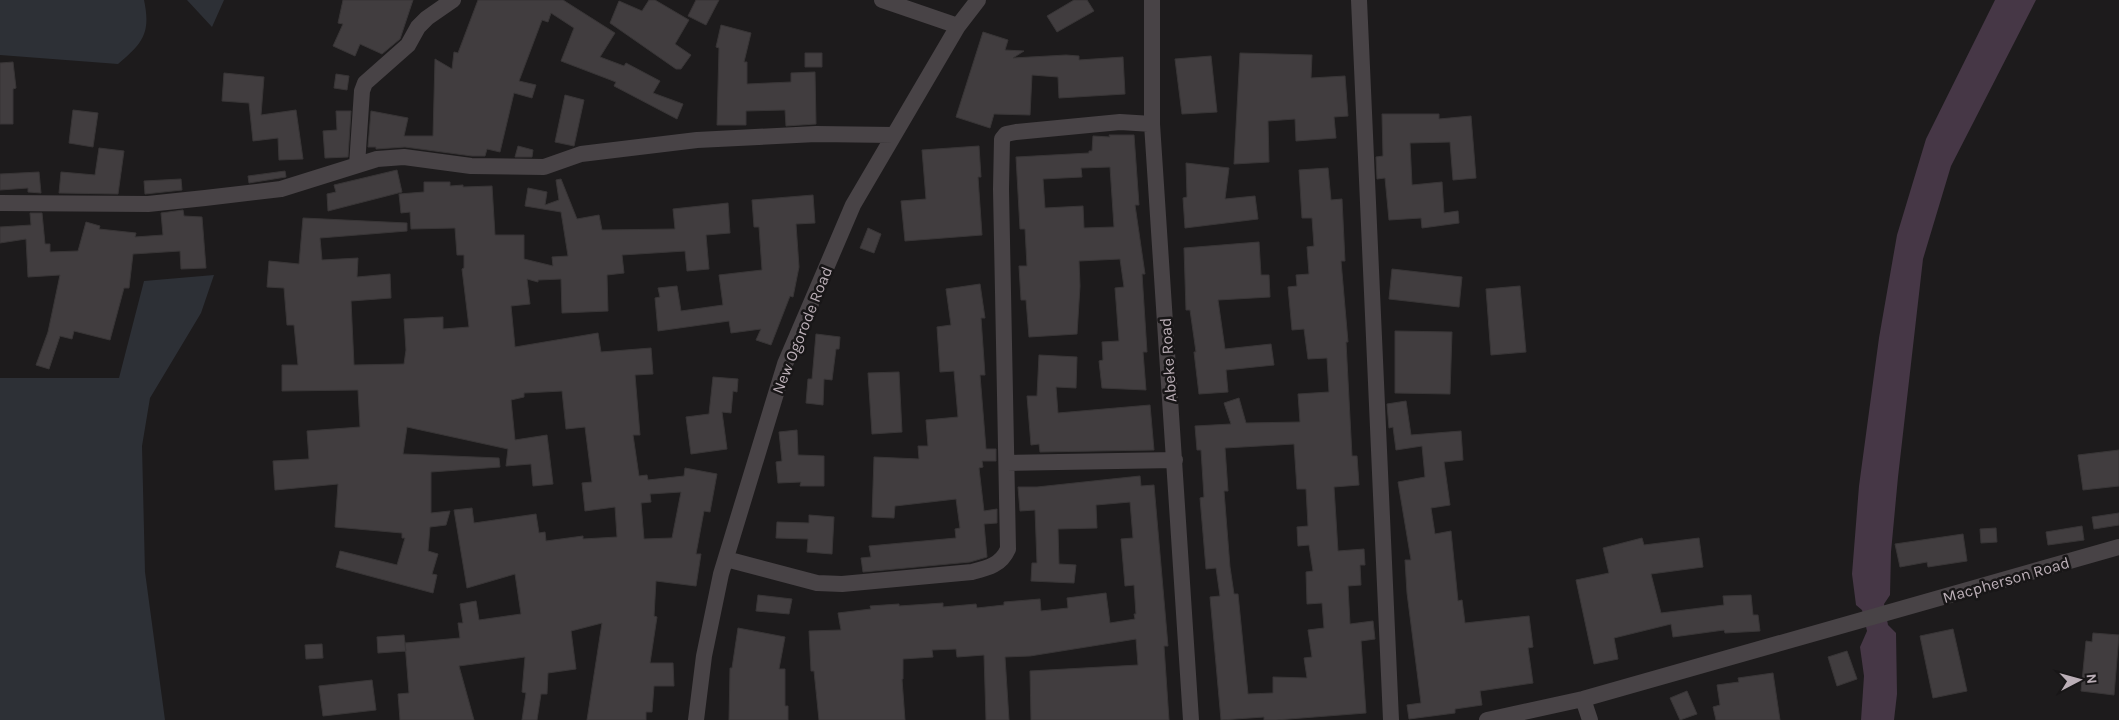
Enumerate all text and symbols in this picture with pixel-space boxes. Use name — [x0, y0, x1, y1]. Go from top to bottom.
street label: New Ogorode Road — [768, 264, 836, 396]
street label: Abeke Road — [1156, 317, 1180, 403]
street label: Macpherson Road — [1940, 553, 2072, 607]
north arrow — [2054, 655, 2104, 705]
text: N — [2082, 673, 2100, 685]

